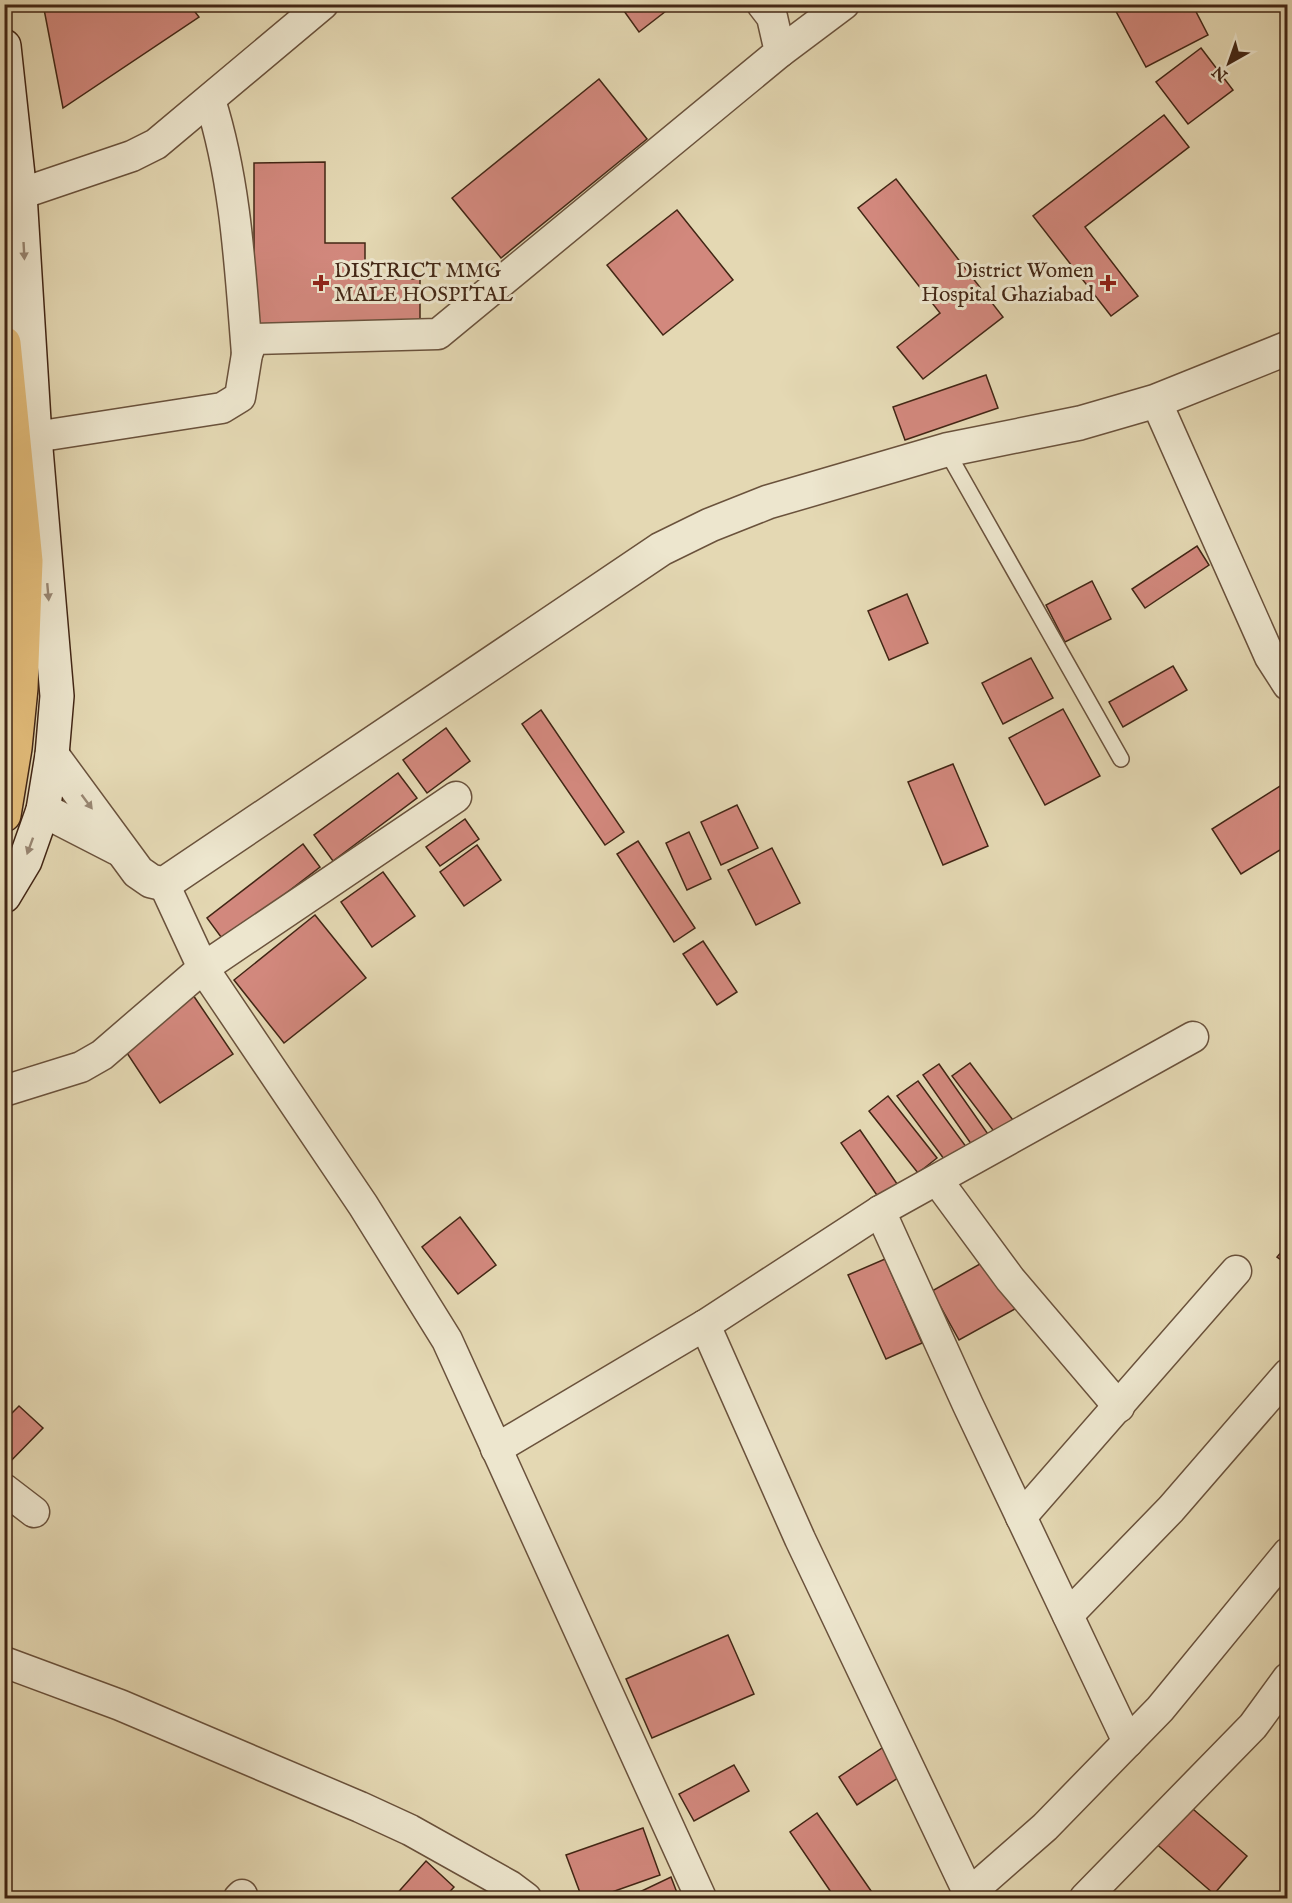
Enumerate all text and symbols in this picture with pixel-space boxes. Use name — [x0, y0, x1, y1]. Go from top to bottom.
north arrow — [1199, 33, 1259, 93]
text: N — [1209, 61, 1233, 86]
one-way arrow — [19, 241, 28, 260]
place label: DISTRICT MMG MALE HOSPITAL — [334, 258, 513, 309]
place label: District Women Hospital Ghaziabad — [921, 258, 1095, 309]
marker: DISTRICT MMG MALE HOSPITAL — [312, 274, 330, 292]
marker: District Women Hospital Ghaziabad — [1099, 274, 1117, 292]
one-way arrow — [43, 582, 53, 601]
one-way arrow — [81, 793, 93, 809]
one-way arrow — [24, 837, 34, 855]

